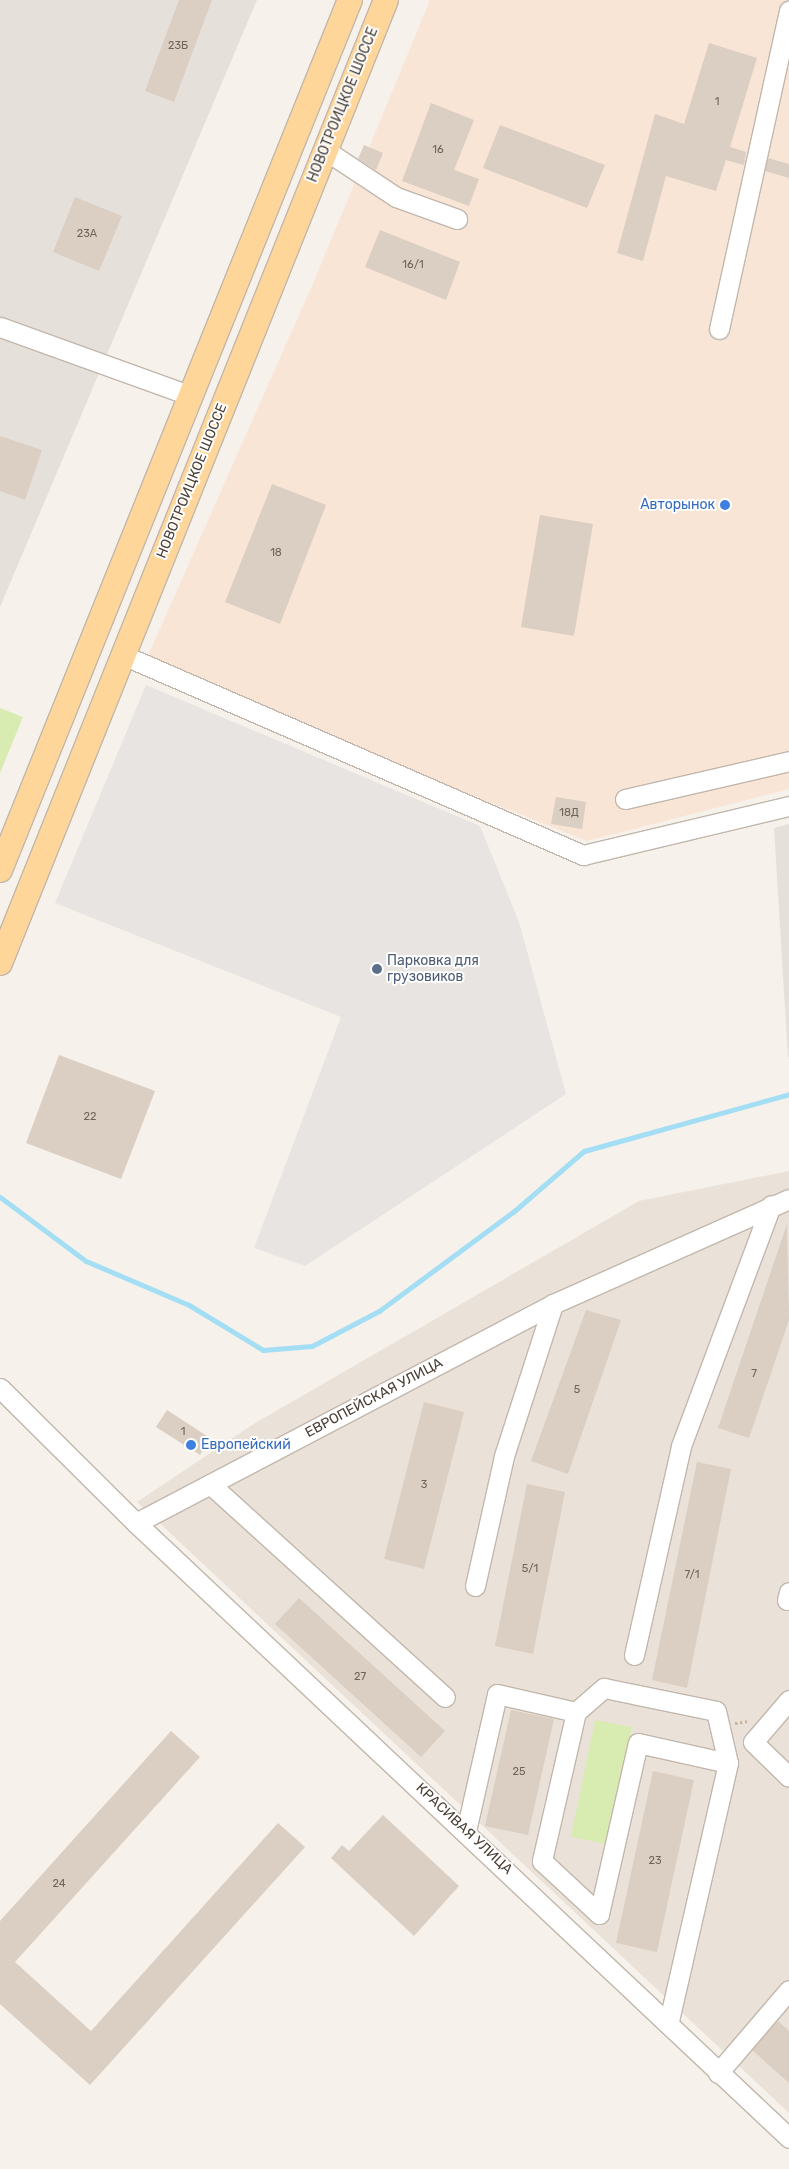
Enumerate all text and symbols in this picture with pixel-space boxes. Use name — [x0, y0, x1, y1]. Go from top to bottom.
street label: НОВОТРОИЦКОЕ ШОССЕ — [304, 25, 382, 185]
house number: 23Б — [168, 39, 188, 53]
house number: 1 — [715, 95, 719, 109]
house number: 16 — [432, 143, 444, 157]
house number: 23А — [77, 227, 97, 241]
house number: 16/1 — [402, 258, 424, 272]
street label: НОВОТРОИЦКОЕ ШОССЕ — [153, 401, 231, 561]
place label: Авторынок — [640, 497, 715, 513]
marker: Авторынок — [719, 499, 731, 511]
house number: 18 — [270, 546, 282, 560]
house number: 18Д — [559, 806, 579, 820]
place label: Парковка для грузовиков — [387, 953, 479, 986]
marker: Парковка для грузовиков — [371, 963, 383, 975]
house number: 22 — [84, 1110, 96, 1124]
street label: ЕВРОПЕЙСКАЯ УЛИЦА — [302, 1355, 446, 1441]
house number: 7 — [751, 1367, 757, 1381]
house number: 5 — [574, 1383, 580, 1397]
house number: 1 — [181, 1425, 185, 1439]
place label: Европейский — [201, 1437, 291, 1453]
marker: Европейский — [185, 1439, 197, 1451]
house number: 3 — [421, 1478, 427, 1492]
house number: 5/1 — [522, 1562, 538, 1576]
house number: 7/1 — [685, 1568, 699, 1582]
house number: 27 — [354, 1670, 366, 1684]
house number: 25 — [513, 1765, 525, 1779]
street label: КРАСИВАЯ УЛИЦА — [412, 1780, 516, 1878]
house number: 23 — [648, 1854, 662, 1868]
house number: 24 — [52, 1877, 66, 1891]

